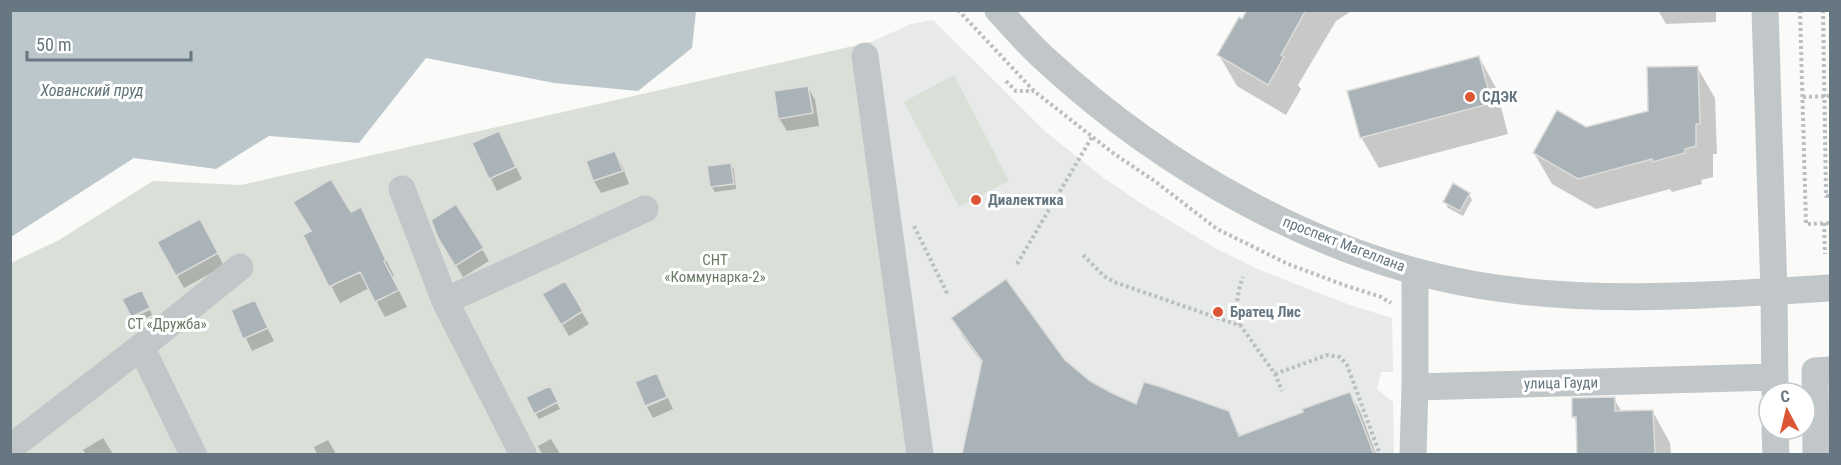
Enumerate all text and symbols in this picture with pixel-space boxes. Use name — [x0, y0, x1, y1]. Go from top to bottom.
scale bar — [27, 24, 190, 62]
text: 50 m — [36, 34, 71, 55]
water label: Хованский пруд — [39, 81, 144, 100]
place label: СДЭК — [1482, 88, 1518, 106]
marker: СДЭК — [1463, 90, 1477, 104]
place label: Диалектика — [988, 191, 1064, 209]
marker: Диалектика — [969, 193, 983, 207]
street label: проспект Магеллана — [1280, 212, 1408, 276]
park label: СНТ «Коммунарка-2» — [664, 251, 766, 286]
place label: Братец Лис — [1230, 303, 1301, 321]
marker: Братец Лис — [1211, 305, 1225, 319]
park label: СТ «Дружба» — [127, 315, 207, 333]
street label: улица Гауди — [1524, 373, 1598, 393]
north arrow — [1757, 381, 1817, 441]
text: С — [1780, 387, 1791, 407]

